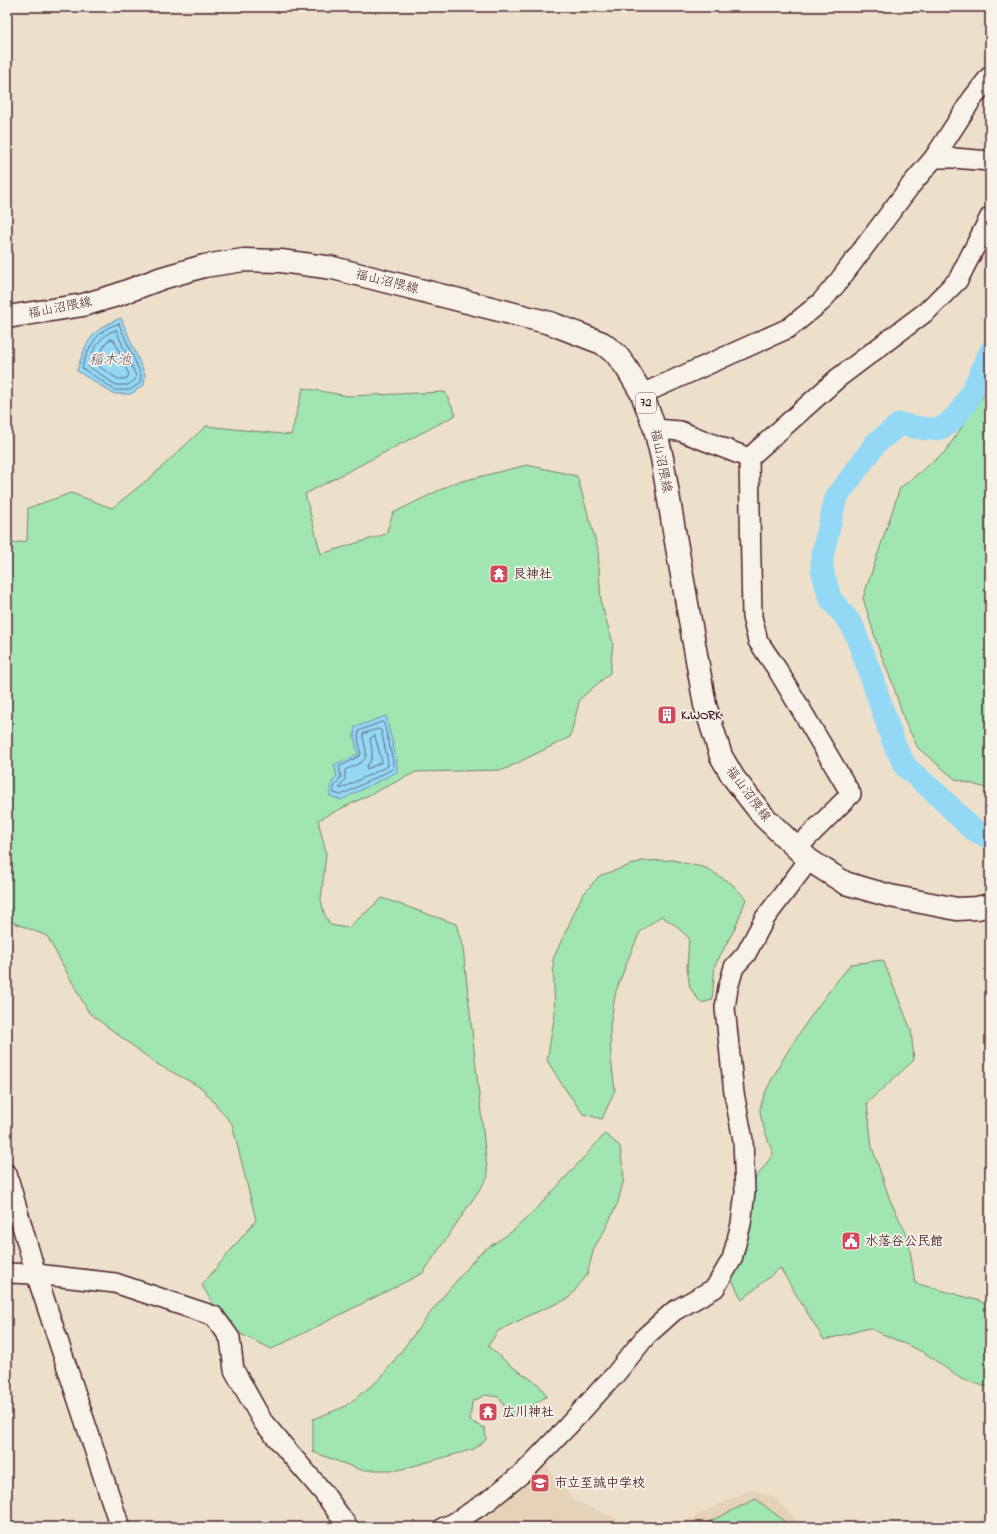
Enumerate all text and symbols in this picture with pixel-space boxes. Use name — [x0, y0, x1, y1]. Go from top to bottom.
street label: 福山沼隈線 — [353, 265, 422, 299]
street label: 福山沼隈線 — [26, 292, 95, 324]
water label: 稲木池 — [89, 350, 132, 371]
road number: 72 — [636, 393, 656, 413]
street label: 福山沼隈線 — [645, 427, 677, 496]
temple icon: 艮神社 — [488, 563, 510, 585]
place label: 艮神社 — [513, 565, 552, 584]
building icon: K.WORK — [656, 704, 678, 726]
place label: K.WORK — [681, 706, 722, 725]
street label: 福山沼隈線 — [721, 762, 776, 826]
public building icon: 水落谷公民館 — [840, 1230, 862, 1252]
place label: 水落谷公民館 — [865, 1232, 943, 1251]
temple icon: 広川神社 — [477, 1401, 499, 1423]
place label: 広川神社 — [502, 1403, 554, 1422]
school or university icon: 市立至誠中学校 — [529, 1472, 551, 1494]
place label: 市立至誠中学校 — [554, 1474, 645, 1493]

